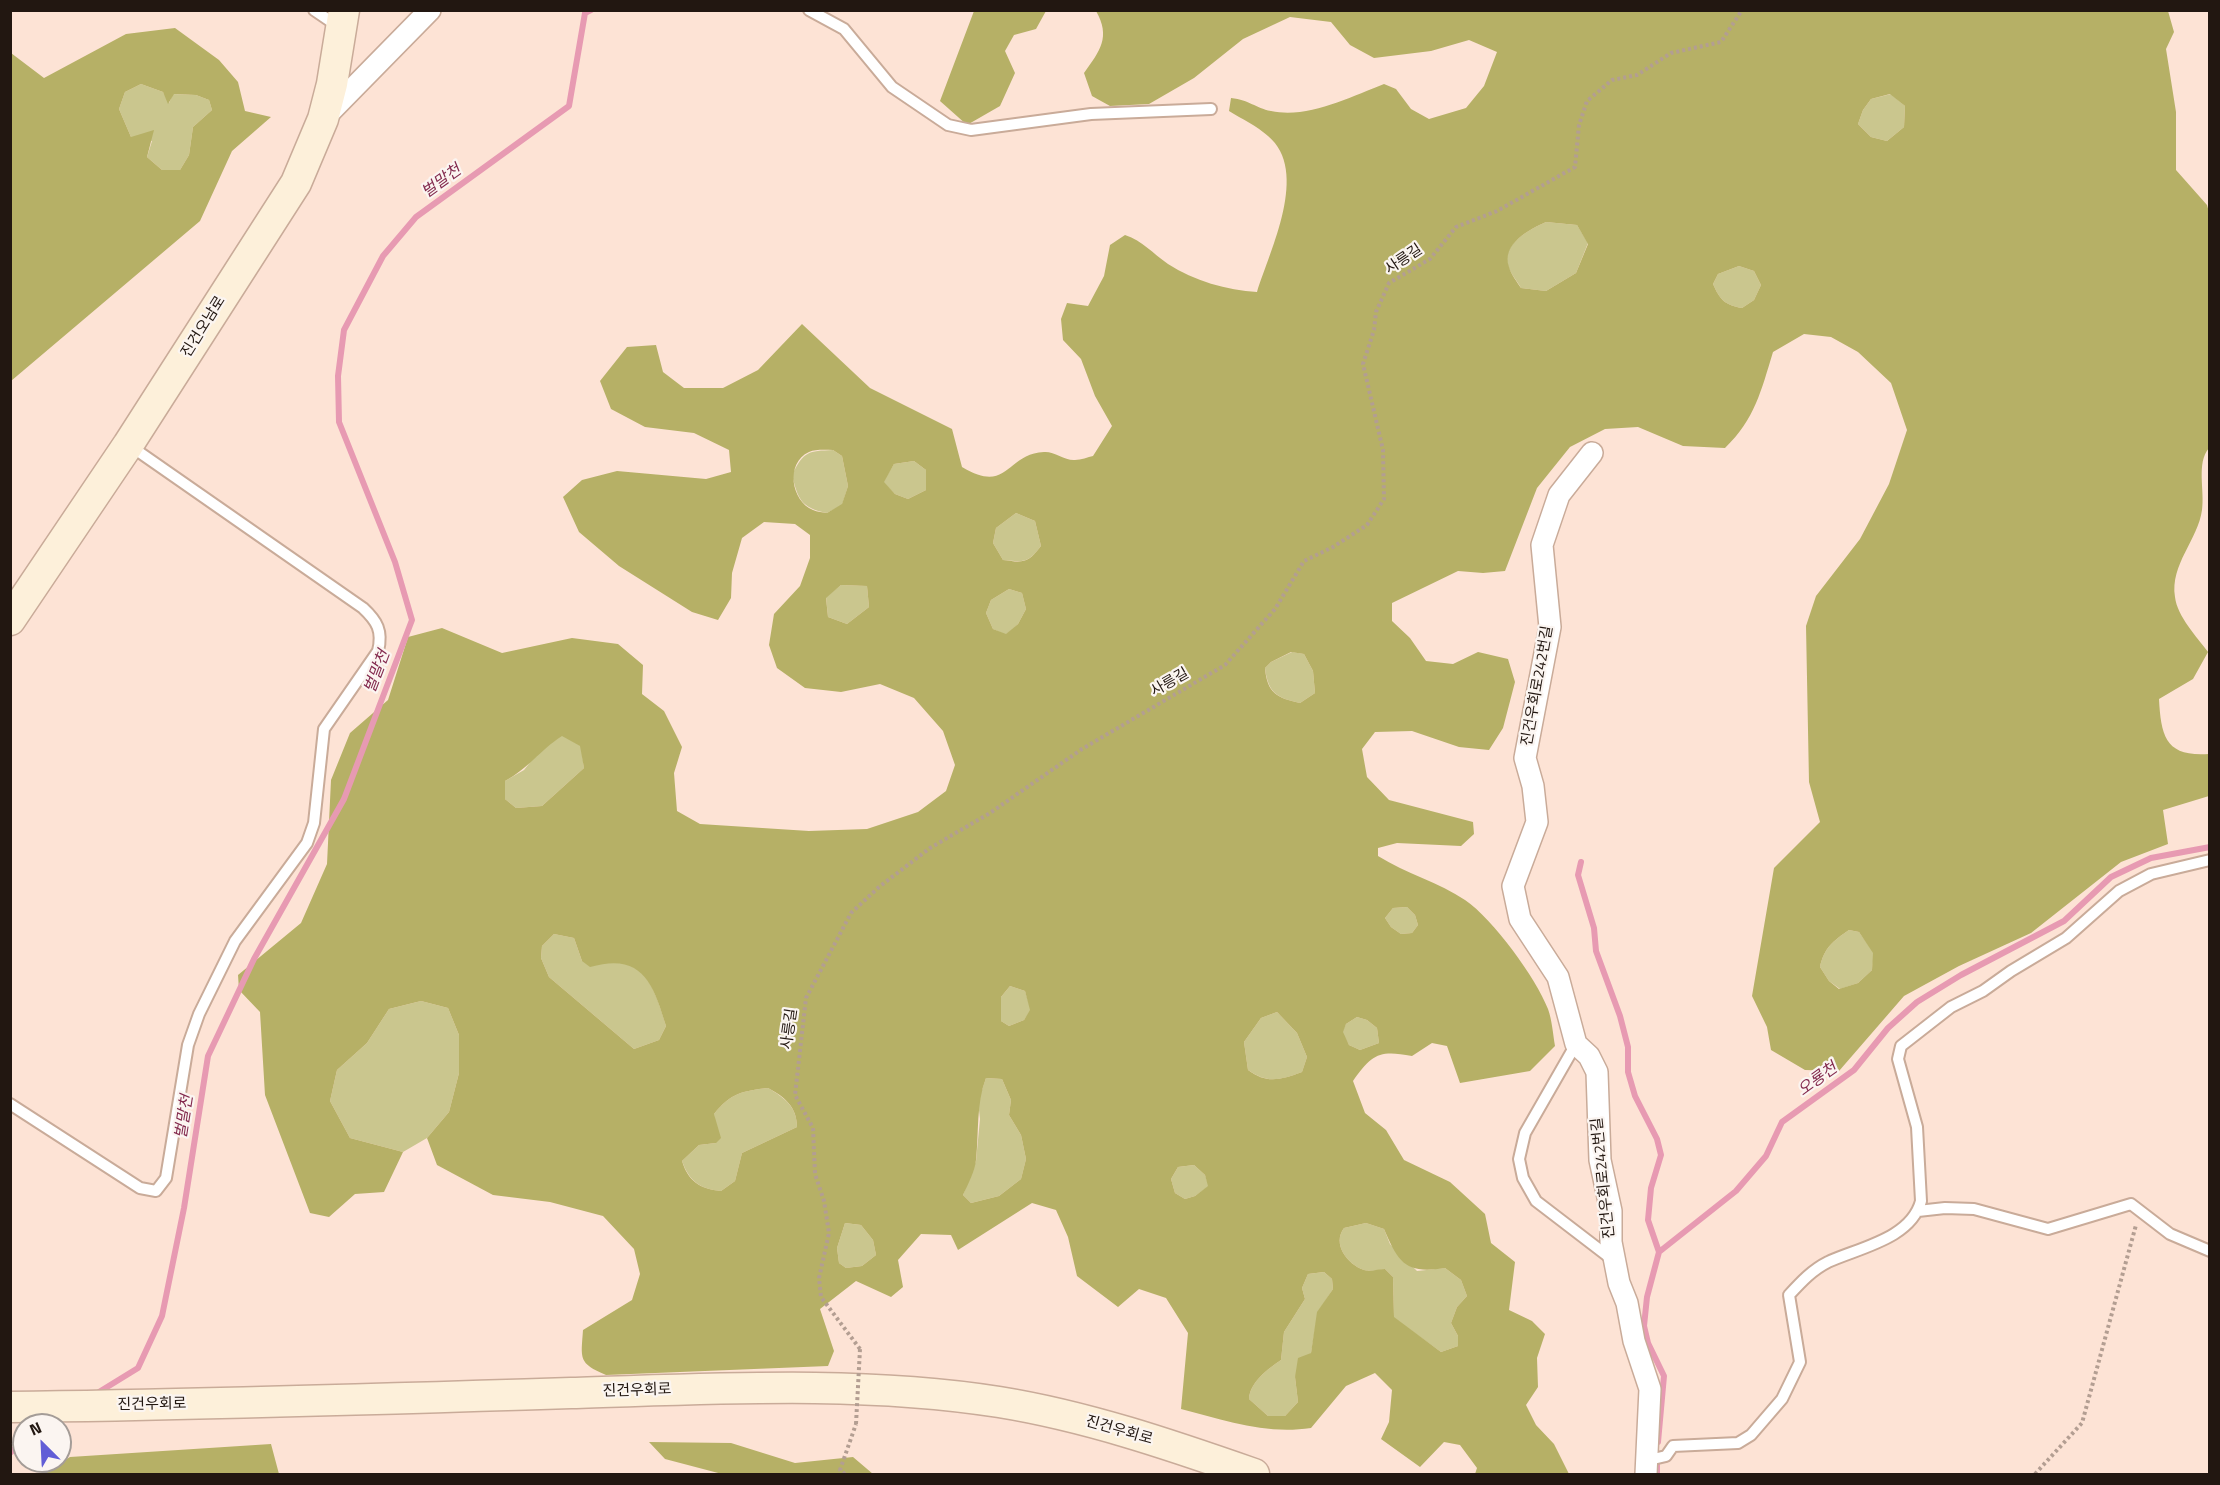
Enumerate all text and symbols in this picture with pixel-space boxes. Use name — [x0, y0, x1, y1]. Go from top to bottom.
water label: 벌말천 — [418, 161, 466, 203]
street label: 사릉길 — [1382, 241, 1426, 279]
street label: 진건오남로 — [178, 293, 230, 361]
street label: 진건우회로242번길 — [1519, 624, 1557, 748]
water label: 벌말천 — [361, 648, 395, 696]
street label: 사릉길 — [1148, 665, 1192, 701]
street label: 사릉길 — [778, 1007, 802, 1051]
water label: 오룡천 — [1794, 1059, 1842, 1101]
water label: 벌말천 — [172, 1094, 198, 1140]
street label: 진건우회로242번길 — [1589, 1116, 1619, 1240]
street label: 진건우회로 — [602, 1381, 672, 1401]
street label: 진건우회로 — [117, 1395, 187, 1415]
north arrow — [12, 1413, 72, 1473]
street label: 진건우회로 — [1083, 1413, 1155, 1449]
text: N — [26, 1415, 45, 1442]

